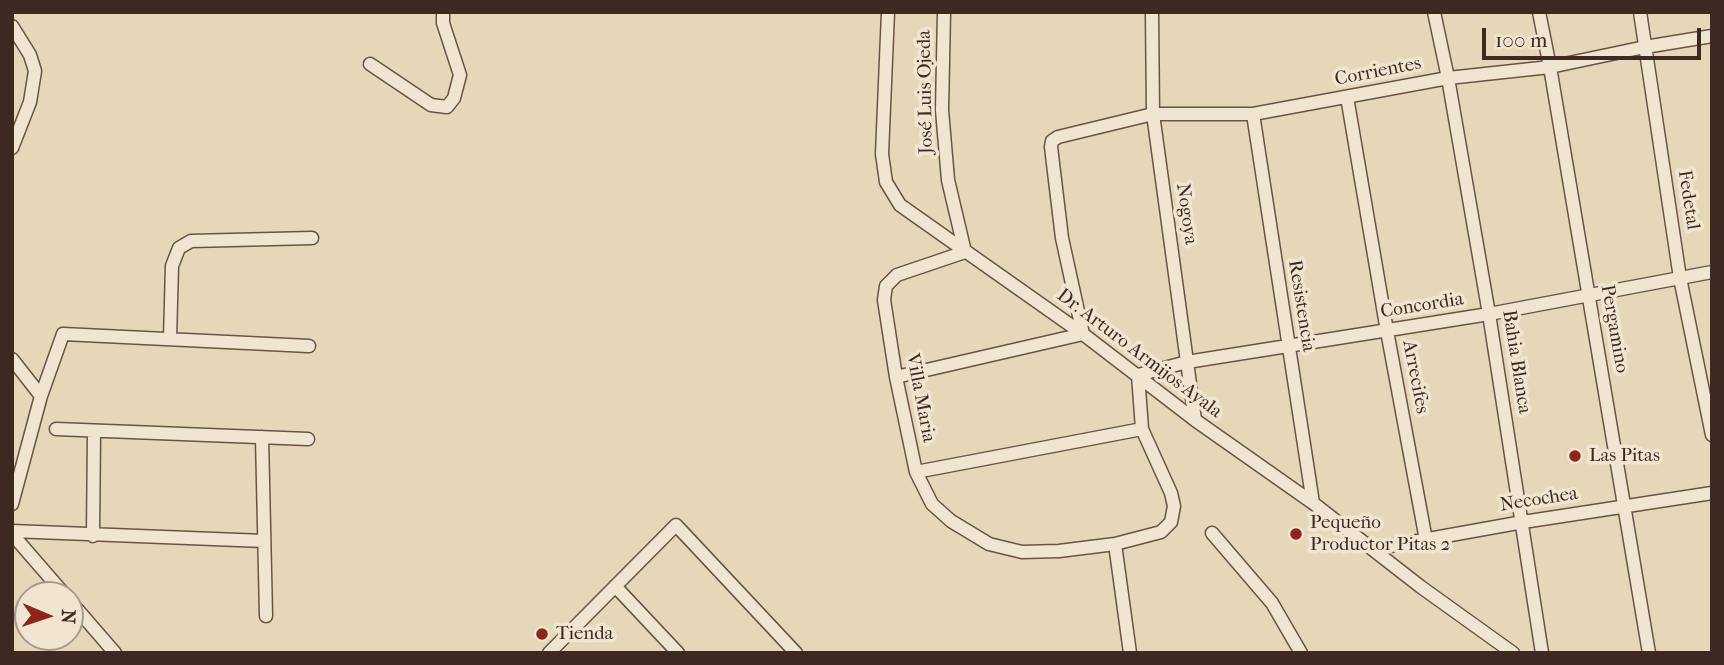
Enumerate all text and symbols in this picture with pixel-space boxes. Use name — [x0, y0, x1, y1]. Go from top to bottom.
scale bar — [1486, 14, 1705, 58]
text: 100 m — [1495, 28, 1548, 52]
street label: José Luis Ojeda — [914, 30, 938, 154]
street label: Corrientes — [1333, 52, 1423, 92]
street label: Fedetal — [1672, 169, 1704, 231]
street label: Nogoya — [1170, 182, 1202, 246]
street label: Resistencia — [1283, 259, 1319, 353]
street label: Pergamino — [1595, 283, 1633, 375]
street label: Dr. Arturo Armijos Ayala — [1052, 284, 1226, 424]
street label: Concordia — [1379, 288, 1465, 324]
street label: Bahia Blanca — [1497, 308, 1535, 416]
street label: Arrecifes — [1397, 338, 1433, 416]
street label: Villa Maria — [900, 352, 940, 444]
place label: Las Pitas — [1589, 445, 1660, 467]
marker: Las Pitas — [1567, 448, 1583, 464]
street label: Necochea — [1498, 483, 1580, 517]
place label: Pequeño Productor Pitas 2 — [1310, 512, 1450, 556]
marker: Pequeño Productor Pitas 2 — [1288, 526, 1304, 542]
north arrow — [14, 581, 84, 651]
text: N — [57, 609, 79, 624]
place label: Tienda — [556, 623, 613, 645]
marker: Tienda — [534, 626, 550, 642]

